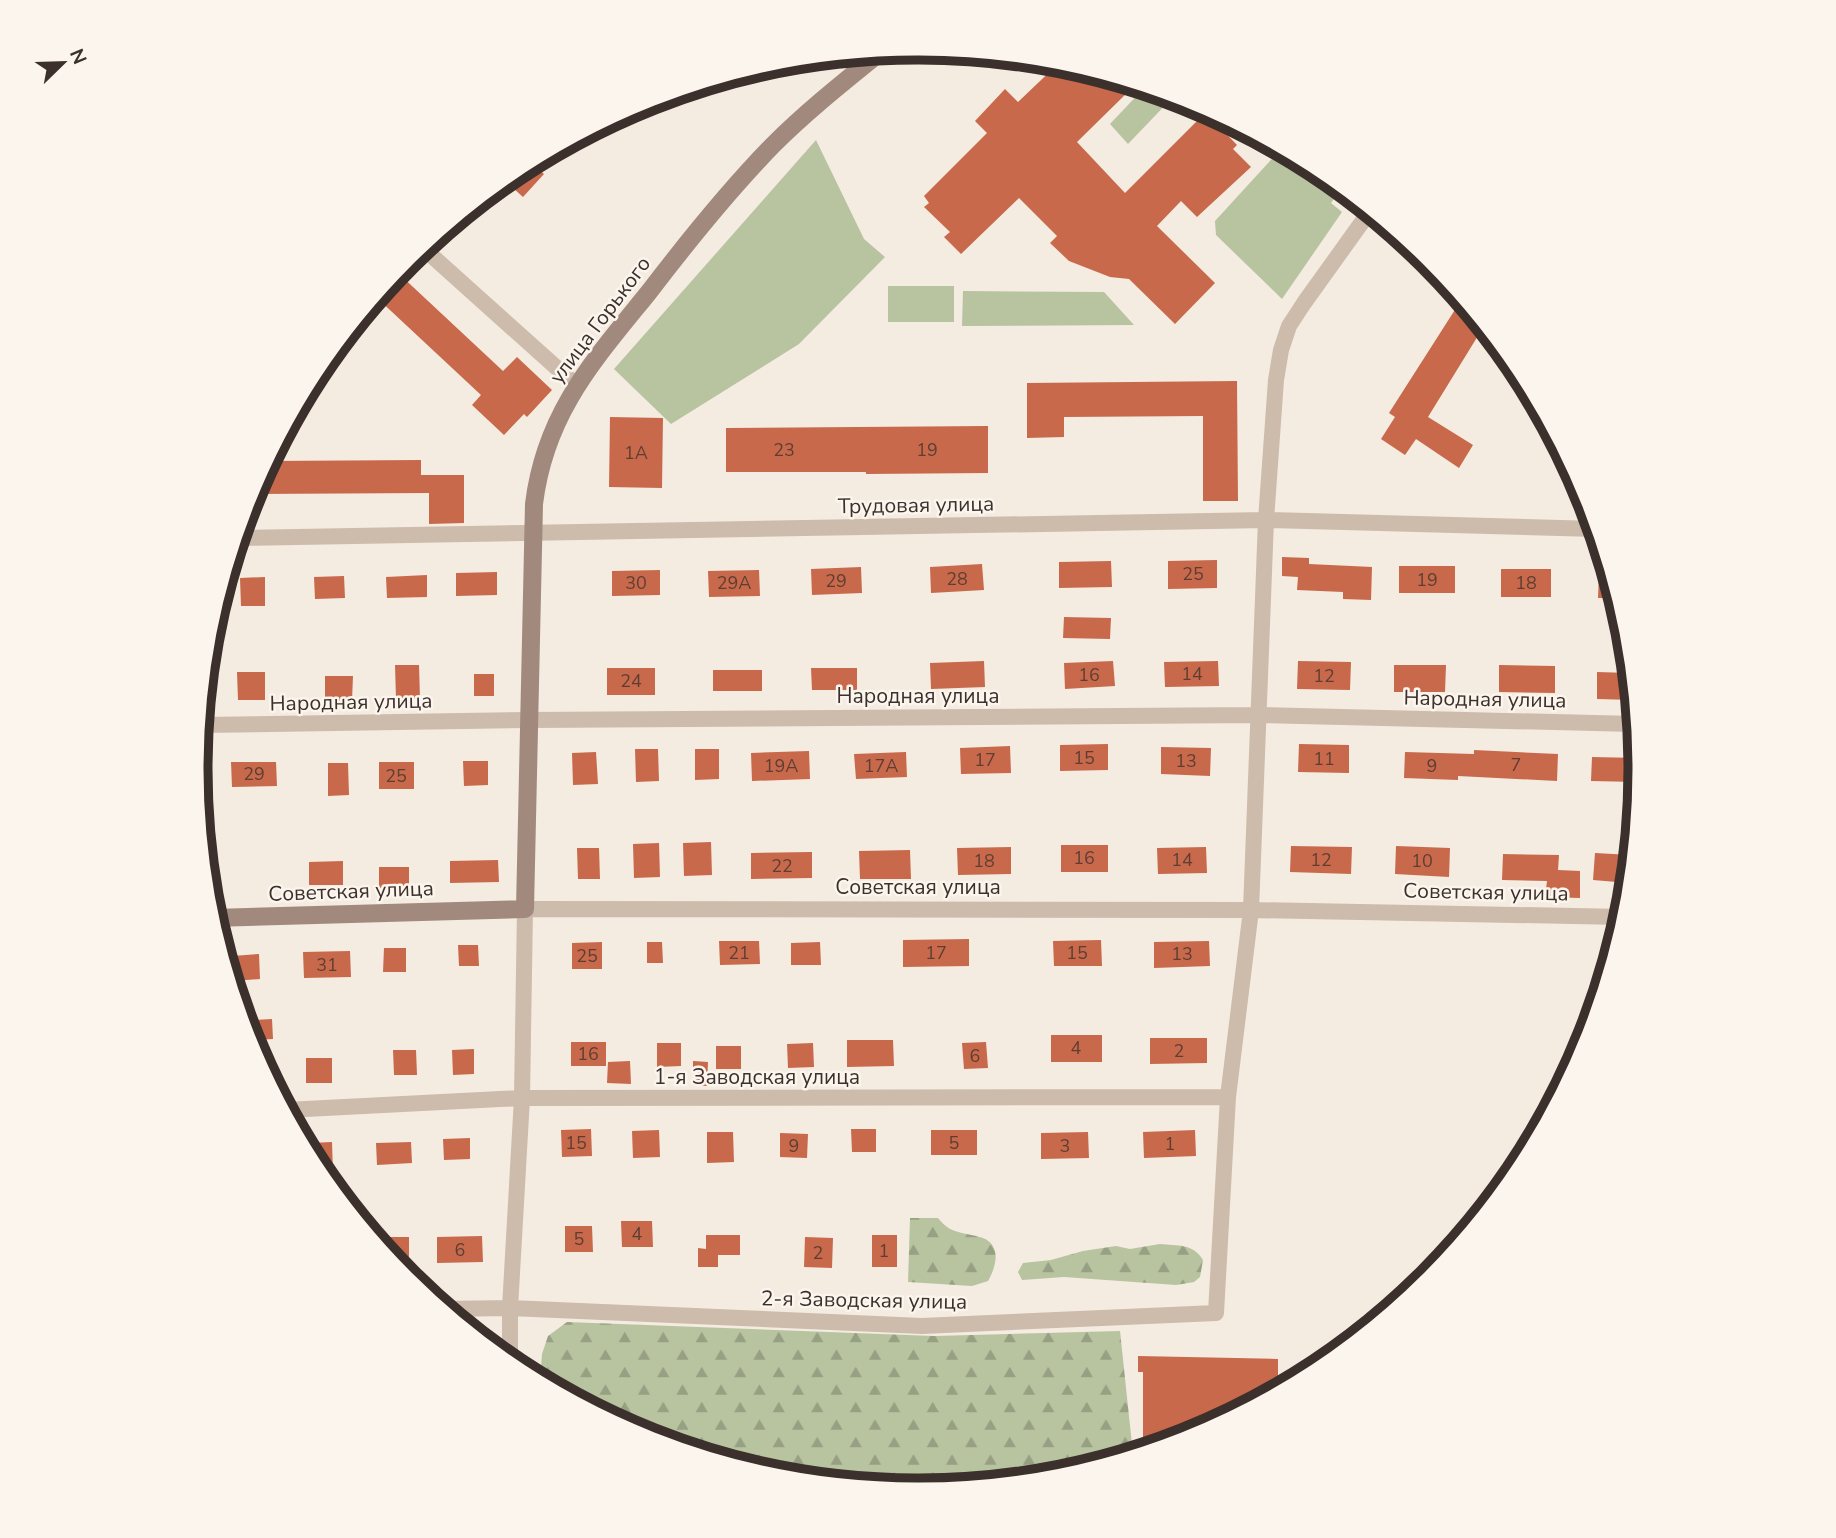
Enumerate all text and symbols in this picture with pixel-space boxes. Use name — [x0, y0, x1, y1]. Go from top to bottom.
north arrow — [28, 28, 98, 98]
text: N — [63, 45, 92, 68]
street label: улица Горького — [543, 251, 657, 389]
house number: 23 — [773, 438, 795, 462]
house number: 19 — [916, 438, 938, 462]
house number: 1А — [624, 441, 648, 465]
street label: Трудовая улица — [838, 490, 994, 520]
house number: 25 — [1182, 562, 1204, 586]
house number: 28 — [946, 567, 968, 591]
house number: 19 — [1416, 568, 1438, 592]
house number: 29 — [825, 569, 847, 593]
house number: 30 — [625, 571, 647, 595]
house number: 29А — [717, 571, 751, 595]
house number: 18 — [1515, 571, 1537, 595]
house number: 14 — [1181, 662, 1203, 686]
house number: 16 — [1078, 663, 1100, 687]
house number: 12 — [1313, 664, 1335, 688]
house number: 24 — [620, 669, 642, 693]
street label: Народная улица — [836, 682, 1000, 710]
street label: Народная улица — [1403, 684, 1567, 714]
street label: Народная улица — [269, 687, 433, 717]
house number: 15 — [1073, 746, 1095, 770]
house number: 11 — [1313, 747, 1335, 771]
house number: 17 — [974, 748, 996, 772]
house number: 13 — [1175, 749, 1197, 773]
house number: 7 — [1511, 753, 1521, 777]
house number: 19А — [764, 754, 798, 778]
house number: 17А — [864, 754, 898, 778]
house number: 9 — [1427, 754, 1437, 778]
house number: 29 — [243, 762, 265, 786]
house number: 25 — [385, 764, 407, 788]
house number: 16 — [1073, 846, 1095, 870]
house number: 14 — [1171, 848, 1193, 872]
house number: 12 — [1310, 848, 1332, 872]
house number: 18 — [973, 849, 995, 873]
house number: 10 — [1411, 849, 1433, 873]
house number: 22 — [771, 854, 793, 878]
street label: Советская улица — [835, 873, 1001, 901]
street label: Советская улица — [268, 874, 434, 908]
street label: Советская улица — [1403, 877, 1569, 907]
house number: 21 — [728, 941, 750, 965]
house number: 17 — [925, 941, 947, 965]
house number: 15 — [1066, 941, 1088, 965]
house number: 13 — [1171, 942, 1193, 966]
house number: 25 — [576, 944, 598, 968]
house number: 31 — [316, 953, 338, 977]
house number: 4 — [1071, 1036, 1082, 1060]
house number: 2 — [1174, 1039, 1184, 1063]
house number: 16 — [577, 1042, 599, 1066]
house number: 6 — [970, 1044, 980, 1068]
street label: 1-я Заводская улица — [654, 1063, 860, 1091]
house number: 15 — [565, 1131, 587, 1155]
house number: 5 — [949, 1131, 959, 1155]
house number: 1 — [1165, 1132, 1175, 1156]
house number: 9 — [789, 1134, 799, 1158]
house number: 3 — [1060, 1134, 1070, 1158]
house number: 4 — [632, 1222, 643, 1246]
house number: 5 — [574, 1227, 584, 1251]
house number: 6 — [455, 1238, 465, 1262]
house number: 1 — [879, 1239, 889, 1263]
house number: 2 — [813, 1241, 823, 1265]
street label: 2-я Заводская улица — [761, 1284, 967, 1316]

